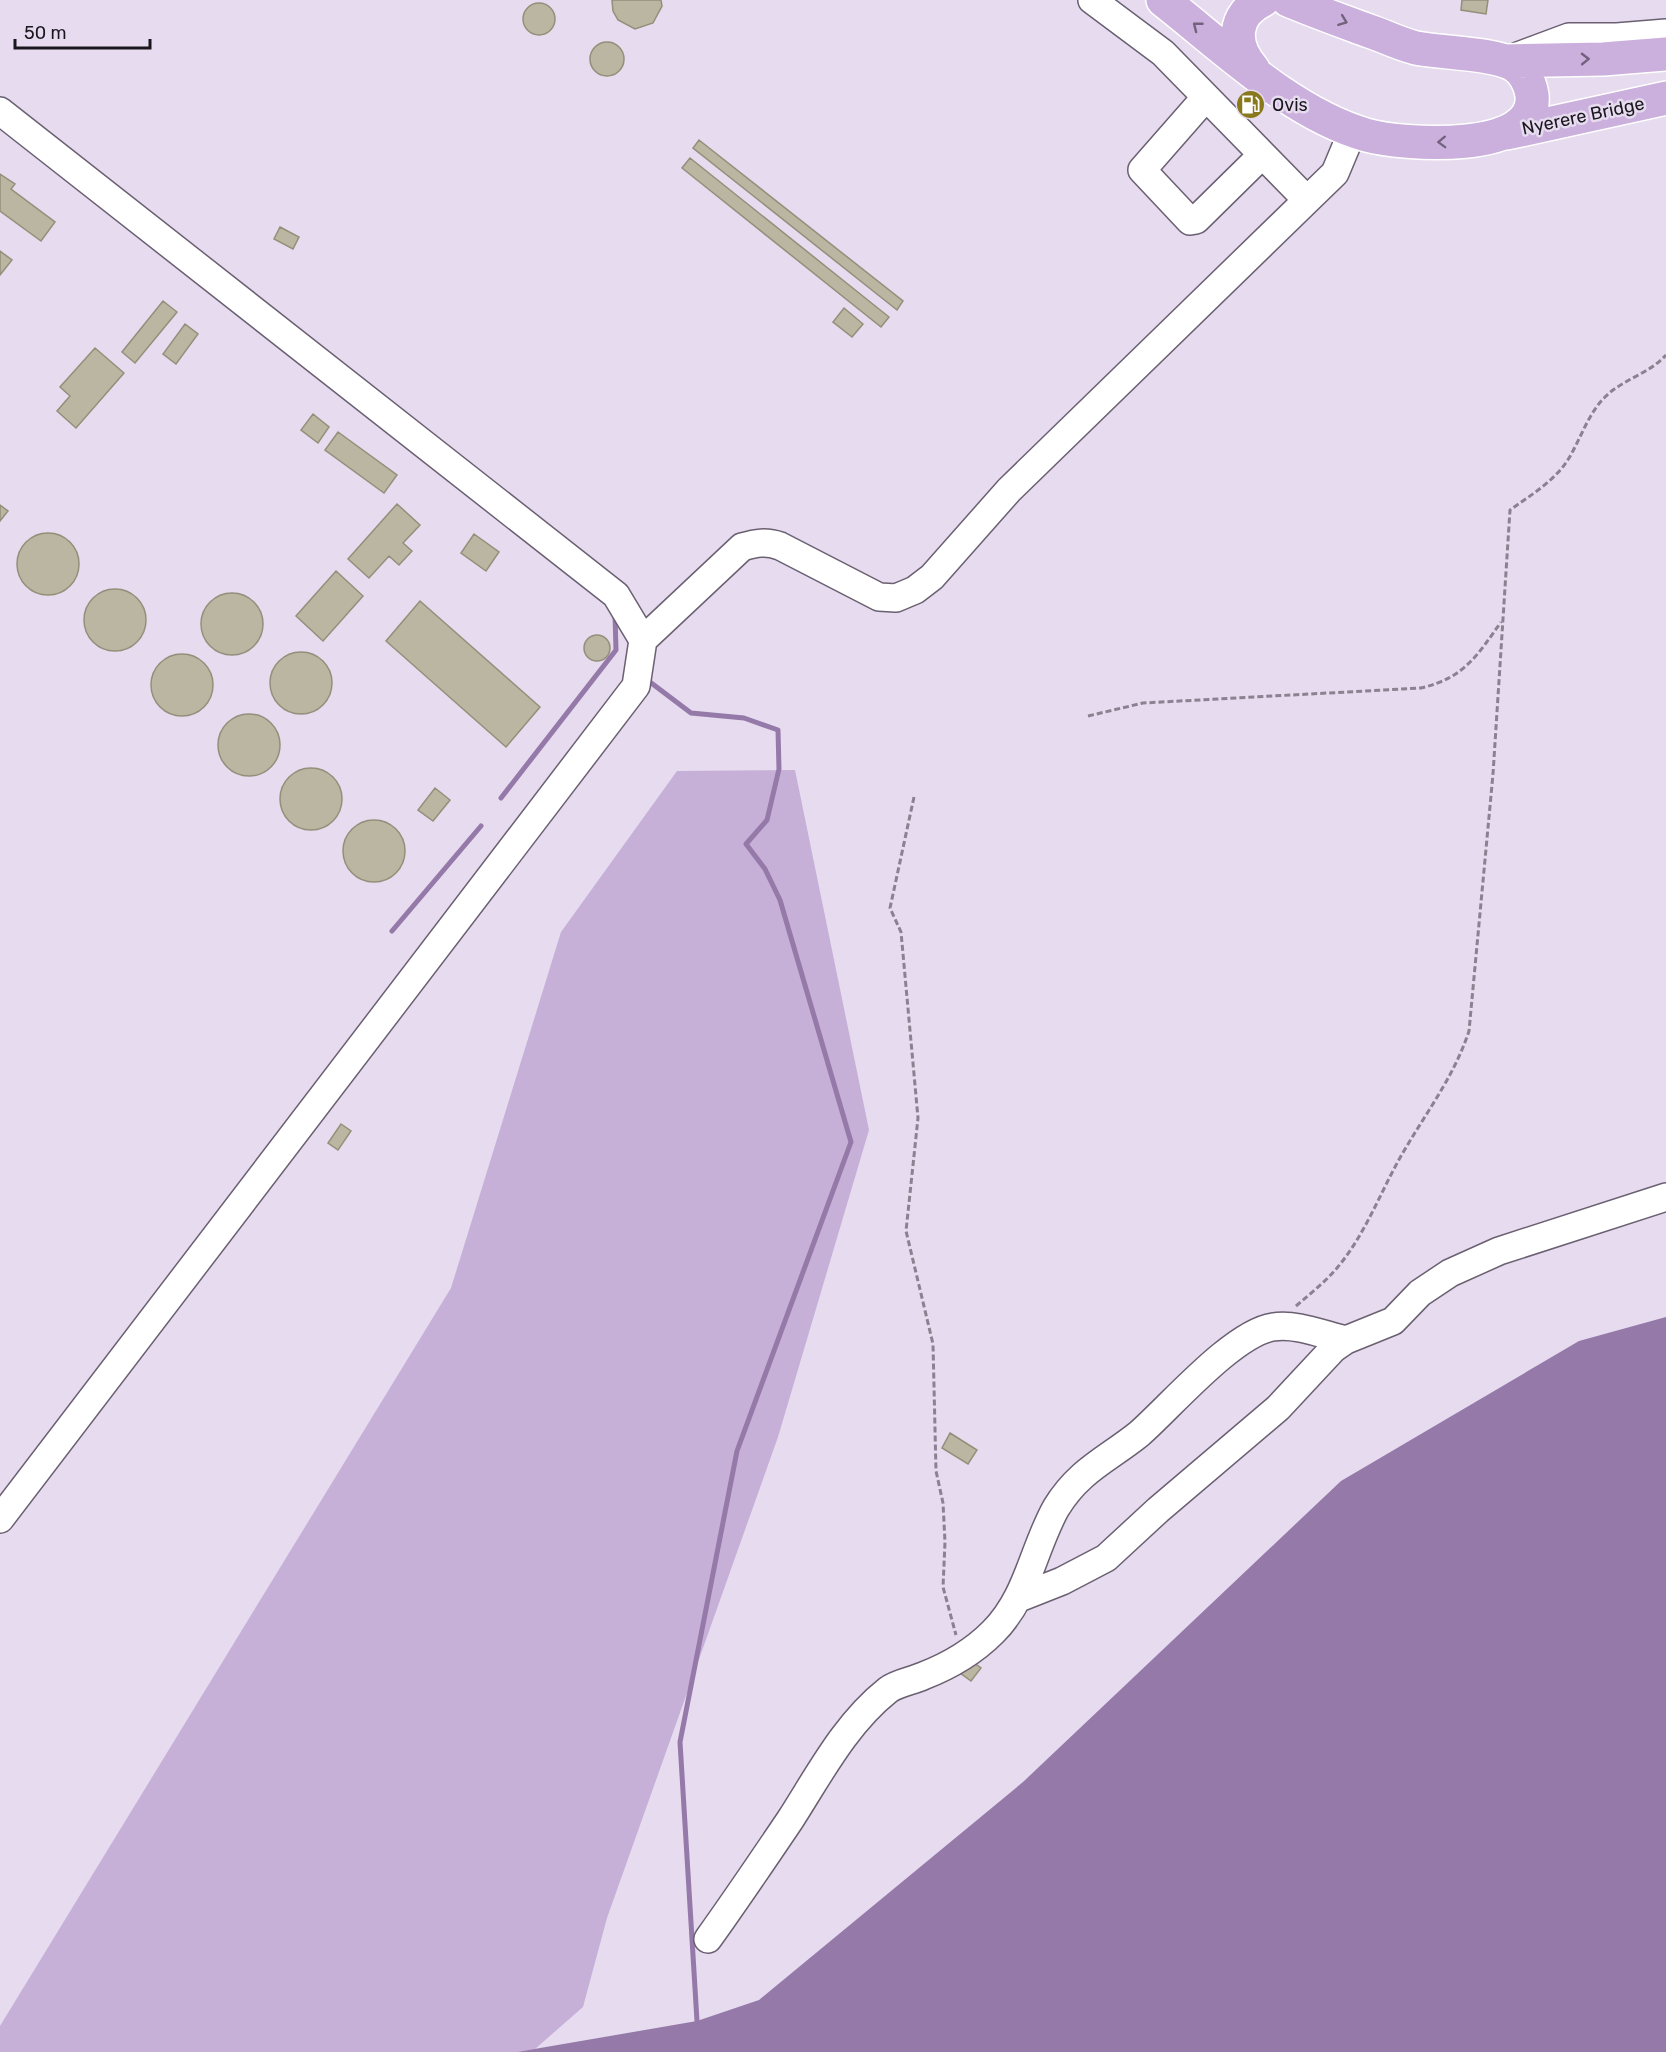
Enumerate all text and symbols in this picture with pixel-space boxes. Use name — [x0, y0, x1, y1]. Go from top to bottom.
scale bar — [15, 12, 150, 50]
one-way arrow — [1337, 14, 1348, 26]
text: 50 m — [24, 22, 67, 44]
one-way arrow — [1192, 23, 1203, 34]
one-way arrow — [1580, 53, 1589, 66]
fuel station icon: Ovis — [1235, 89, 1267, 121]
street label: Nyerere Bridge — [1520, 92, 1646, 140]
place label: Ovis — [1272, 94, 1308, 116]
one-way arrow — [1437, 136, 1446, 148]

